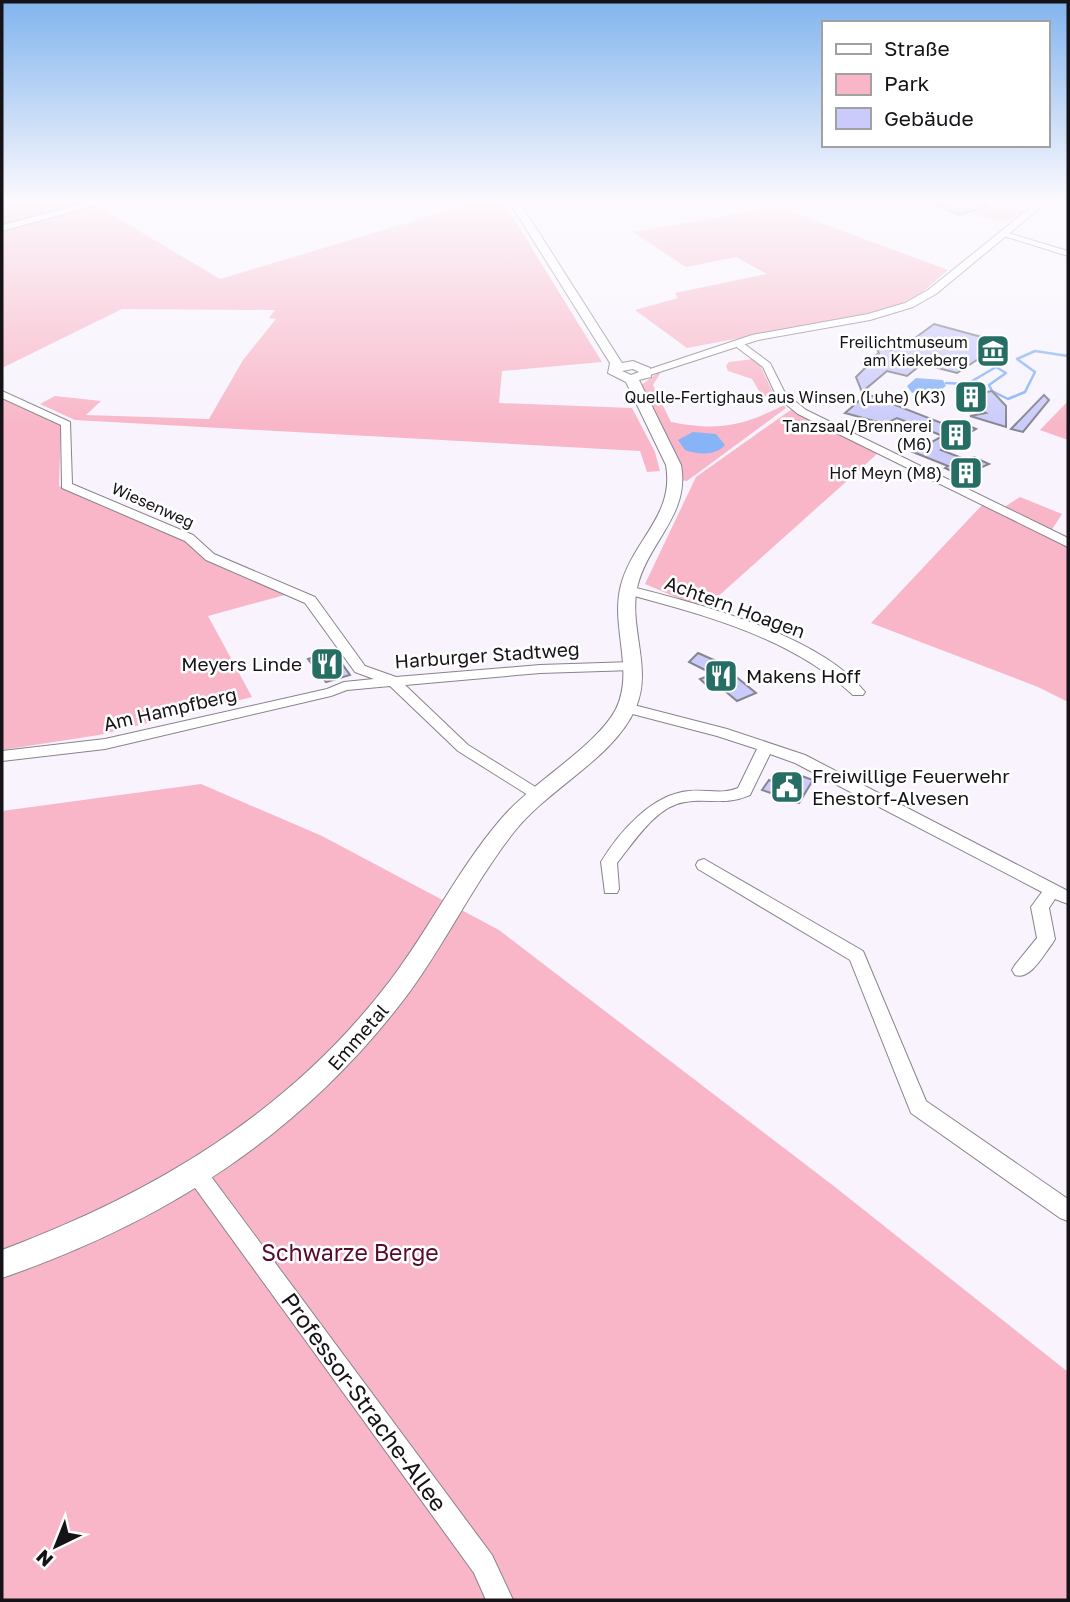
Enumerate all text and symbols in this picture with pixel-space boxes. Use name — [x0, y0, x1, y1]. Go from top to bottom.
legend — [822, 21, 1049, 147]
text: Straße — [884, 35, 950, 61]
text: Park — [884, 70, 930, 96]
text: Gebäude — [884, 105, 974, 131]
place label: Freilichtmuseum am Kiekeberg — [839, 332, 968, 370]
museum icon: Freilichtmuseum am Kiekeberg — [974, 332, 1012, 370]
building icon: Quelle-Fertighaus aus Winsen (Luhe) (K3) — [952, 378, 990, 416]
place label: Quelle-Fertighaus aus Winsen (Luhe) (K3) — [624, 387, 946, 407]
place label: Tanzsaal/Brennerei (M6) — [782, 416, 932, 454]
building icon: Tanzsaal/Brennerei (M6) — [937, 416, 975, 454]
building icon: Hof Meyn (M8) — [947, 454, 985, 492]
place label: Hof Meyn (M8) — [829, 463, 942, 483]
street label: Wiesenweg — [109, 478, 197, 532]
street label: Achtern Hoagen — [662, 570, 809, 643]
street label: Harburger Stadtweg — [394, 637, 580, 672]
restaurant icon: Meyers Linde — [308, 645, 346, 683]
place label: Meyers Linde — [181, 652, 302, 675]
restaurant icon: Makens Hoff — [702, 657, 740, 695]
place label: Makens Hoff — [746, 664, 861, 687]
street label: Am Hampfberg — [101, 682, 239, 735]
place label: Freiwillige Feuerwehr Ehestorf-Alvesen — [812, 764, 1010, 809]
public building icon: Freiwillige Feuerwehr Ehestorf-Alvesen — [768, 768, 806, 806]
street label: Emmetal — [322, 999, 393, 1075]
park label: Schwarze Berge — [261, 1238, 439, 1266]
street label: Professor-Strache-Allee — [276, 1287, 454, 1516]
north arrow — [21, 1511, 91, 1581]
text: N — [31, 1545, 57, 1572]

